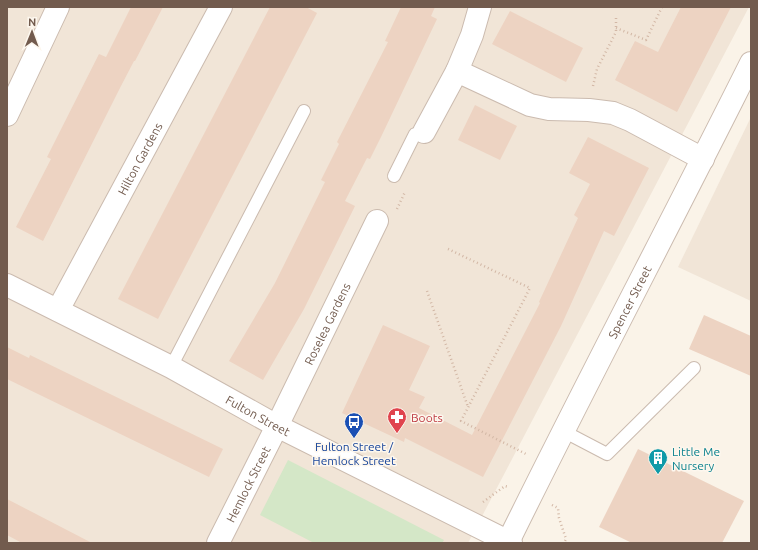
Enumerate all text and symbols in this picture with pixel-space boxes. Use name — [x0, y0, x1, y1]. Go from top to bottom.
north arrow — [12, 12, 52, 52]
text: N — [28, 16, 36, 28]
street label: Hilton Gardens — [115, 120, 164, 197]
street label: Spencer Street — [605, 263, 653, 340]
street label: Roselea Gardens — [302, 281, 352, 367]
street label: Fulton Street — [224, 393, 293, 438]
pharmacy icon: Boots — [386, 406, 408, 434]
bus stop icon: Fulton Street / Hemlock Street — [343, 411, 365, 439]
place label: Boots — [411, 411, 443, 424]
place label: Fulton Street / Hemlock Street — [312, 440, 396, 467]
street label: Hemlock Street — [223, 444, 272, 524]
place label: Little Me Nursery — [672, 445, 720, 472]
building icon: Little Me Nursery — [647, 447, 669, 475]

